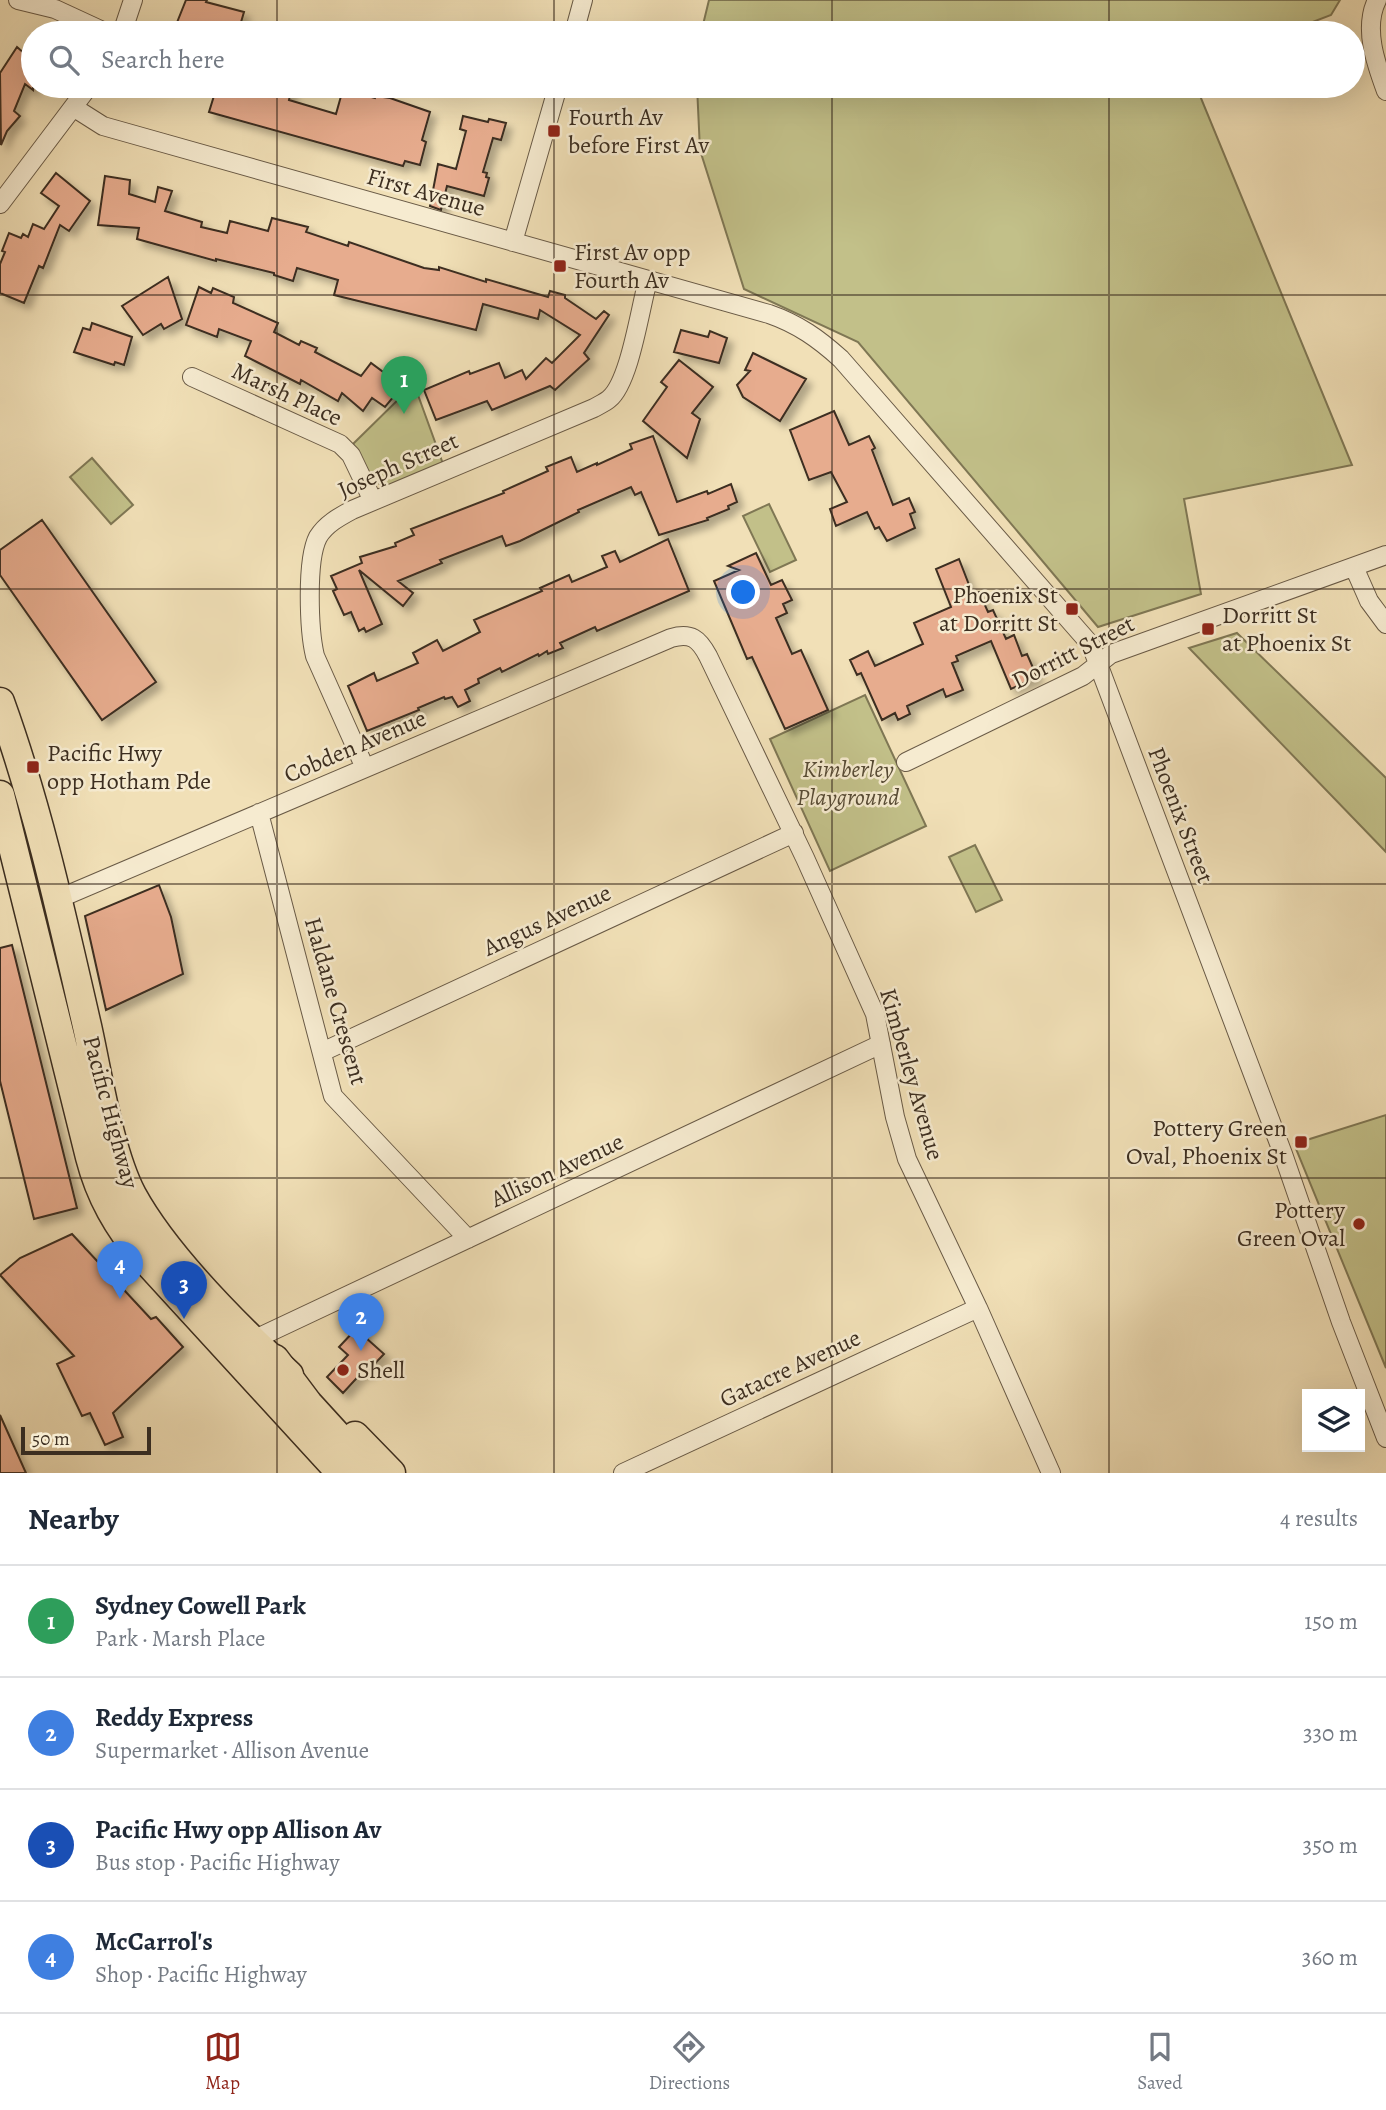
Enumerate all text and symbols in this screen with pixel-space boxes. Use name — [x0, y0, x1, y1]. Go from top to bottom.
search box — [21, 21, 1365, 98]
icon: search — [45, 41, 83, 79]
text: Search here — [101, 42, 225, 77]
place label: Fourth Av before First Av — [568, 101, 709, 161]
marker: Fourth Av before First Av — [546, 123, 562, 139]
street label: First Avenue — [363, 160, 489, 224]
place label: First Av opp Fourth Av — [574, 236, 690, 296]
marker: First Av opp Fourth Av — [552, 258, 568, 274]
street label: Marsh Place — [227, 354, 347, 434]
pin: 1 — [381, 356, 427, 414]
street label: Joseph Street — [333, 424, 463, 506]
your location — [726, 575, 760, 609]
place label: Phoenix St at Dorritt St — [939, 579, 1058, 639]
place label: Dorritt St at Phoenix St — [1222, 599, 1351, 659]
marker: Phoenix St at Dorritt St — [1064, 601, 1080, 617]
street label: Dorritt Street — [1006, 607, 1140, 697]
marker: Dorritt St at Phoenix St — [1200, 621, 1216, 637]
street label: Cobden Avenue — [279, 702, 431, 790]
place label: Pacific Hwy opp Hotham Pde — [47, 737, 211, 797]
street label: Phoenix Street — [1140, 742, 1222, 888]
park label: Kimberley Playground — [797, 753, 899, 813]
marker: Pacific Hwy opp Hotham Pde — [25, 759, 41, 775]
street label: Angus Avenue — [477, 876, 616, 964]
street label: Haldane Crescent — [297, 913, 375, 1089]
street label: Kimberley Avenue — [872, 984, 952, 1164]
street label: Pacific Highway — [75, 1032, 147, 1192]
place label: Pottery Green Oval, Phoenix St — [1126, 1112, 1287, 1172]
street label: Allison Avenue — [485, 1125, 629, 1215]
marker: Pottery Green Oval, Phoenix St — [1293, 1134, 1309, 1150]
place label: Pottery Green Oval — [1237, 1194, 1345, 1254]
marker: Pottery Green Oval — [1351, 1216, 1367, 1232]
pin: 4 — [97, 1241, 143, 1299]
pin: 3 — [161, 1261, 207, 1319]
pin: 2 — [338, 1293, 384, 1351]
street label: Gatacre Avenue — [714, 1321, 866, 1415]
place label: Shell — [357, 1354, 405, 1386]
marker: Shell — [335, 1362, 351, 1378]
map controls — [1302, 1389, 1365, 1452]
button: layers — [1302, 1389, 1365, 1452]
scale bar — [21, 1424, 150, 1456]
text: 50 m — [32, 1426, 70, 1452]
text: Nearby — [28, 1499, 119, 1539]
text: 4 results — [1280, 1503, 1358, 1534]
text: Sydney Cowell Park — [95, 1588, 306, 1623]
text: 1 — [47, 1606, 55, 1637]
text: 150 m — [1304, 1606, 1358, 1637]
text: Park · Marsh Place — [95, 1623, 265, 1654]
text: Reddy Express — [95, 1700, 253, 1735]
text: 2 — [45, 1718, 57, 1749]
text: 330 m — [1303, 1718, 1358, 1749]
text: Supermarket · Allison Avenue — [95, 1735, 369, 1766]
text: Pacific Hwy opp Allison Av — [95, 1812, 381, 1847]
text: 3 — [46, 1830, 56, 1861]
text: 350 m — [1303, 1830, 1358, 1861]
text: Bus stop · Pacific Highway — [95, 1847, 339, 1878]
text: McCarrol's — [95, 1924, 213, 1959]
text: 4 — [46, 1942, 56, 1973]
text: 360 m — [1302, 1942, 1358, 1973]
text: Shop · Pacific Highway — [95, 1959, 307, 1990]
tab: Map — [204, 2028, 242, 2096]
tab: Directions — [649, 2028, 730, 2096]
tab: Saved — [1137, 2028, 1182, 2096]

